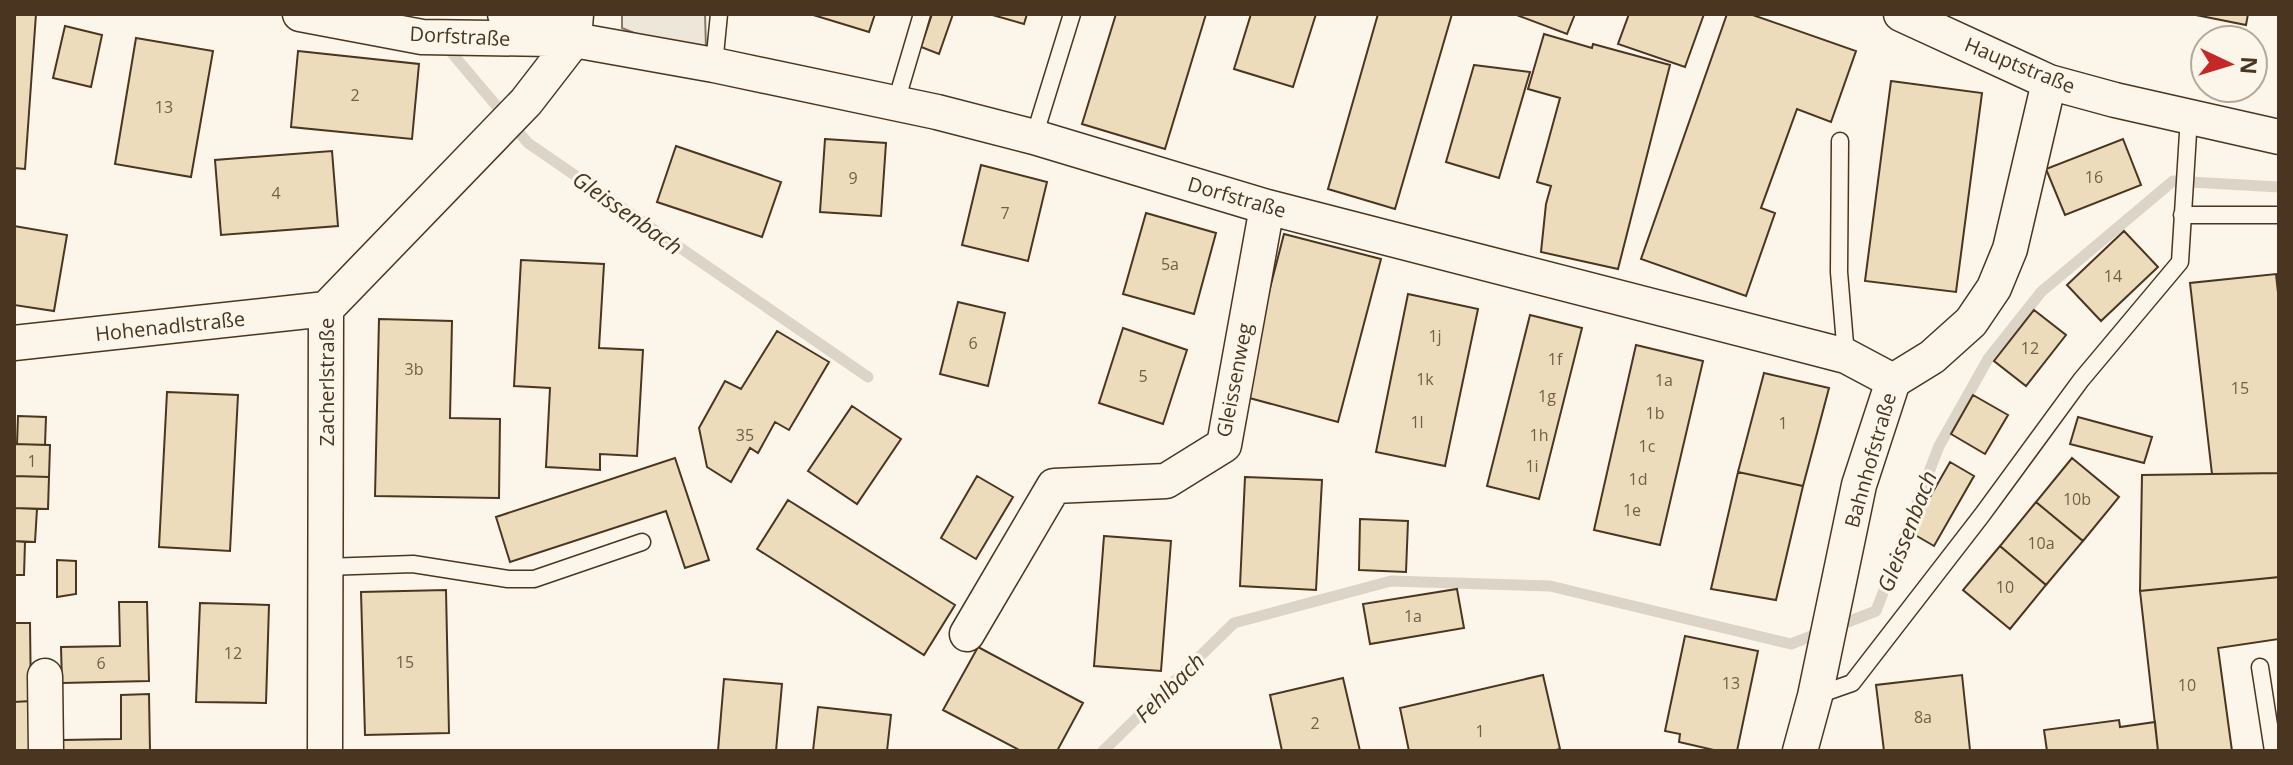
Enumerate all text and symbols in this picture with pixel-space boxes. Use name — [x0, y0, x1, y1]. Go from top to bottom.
street label: Dorfstraße — [409, 20, 511, 52]
north arrow — [2189, 24, 2269, 104]
street label: Hauptstraße — [1961, 31, 2079, 99]
text: N — [2234, 55, 2266, 75]
house number: 2 — [350, 84, 360, 106]
house number: 13 — [155, 96, 173, 118]
water label: Gleissenbach — [567, 163, 689, 261]
house number: 16 — [2085, 166, 2103, 188]
house number: 9 — [848, 167, 858, 189]
street label: Dorfstraße — [1185, 170, 1289, 224]
house number: 4 — [271, 182, 281, 204]
house number: 7 — [1000, 202, 1010, 224]
house number: 5a — [1161, 253, 1179, 275]
house number: 14 — [2104, 265, 2122, 287]
street label: Hohenadlstraße — [94, 305, 246, 347]
street label: Zacherlstraße — [313, 318, 340, 446]
street label: Gleissenweg — [1210, 320, 1258, 440]
house number: 1j — [1428, 325, 1442, 347]
house number: 6 — [968, 332, 978, 354]
house number: 12 — [2021, 337, 2039, 359]
house number: 1f — [1548, 348, 1564, 370]
house number: 3b — [405, 358, 423, 380]
house number: 5 — [1138, 365, 1148, 387]
house number: 1k — [1416, 368, 1434, 390]
house number: 1a — [1655, 369, 1673, 391]
house number: 15 — [2231, 377, 2249, 399]
house number: 1g — [1538, 385, 1556, 407]
street label: Bahnhofstraße — [1838, 389, 1902, 531]
house number: 1b — [1646, 402, 1664, 424]
house number: 1l — [1410, 411, 1424, 433]
house number: 1 — [1778, 412, 1788, 434]
house number: 35 — [736, 424, 754, 446]
house number: 1h — [1530, 424, 1548, 446]
house number: 1c — [1639, 435, 1656, 457]
house number: 1 — [27, 450, 37, 472]
house number: 1i — [1525, 455, 1539, 477]
water label: Gleissenbach — [1869, 466, 1943, 596]
house number: 1d — [1629, 468, 1647, 490]
house number: 10b — [2063, 488, 2091, 510]
house number: 1e — [1623, 499, 1641, 521]
house number: 10a — [2027, 532, 2055, 554]
house number: 10 — [1996, 576, 2014, 598]
house number: 1a — [1404, 605, 1422, 627]
house number: 12 — [224, 642, 242, 664]
water label: Fehlbach — [1127, 645, 1211, 729]
house number: 15 — [396, 651, 414, 673]
house number: 6 — [96, 652, 106, 674]
house number: 13 — [1722, 672, 1740, 694]
house number: 10 — [2178, 674, 2196, 696]
house number: 8a — [1914, 706, 1932, 728]
house number: 2 — [1310, 712, 1320, 734]
house number: 1 — [1475, 720, 1485, 742]

